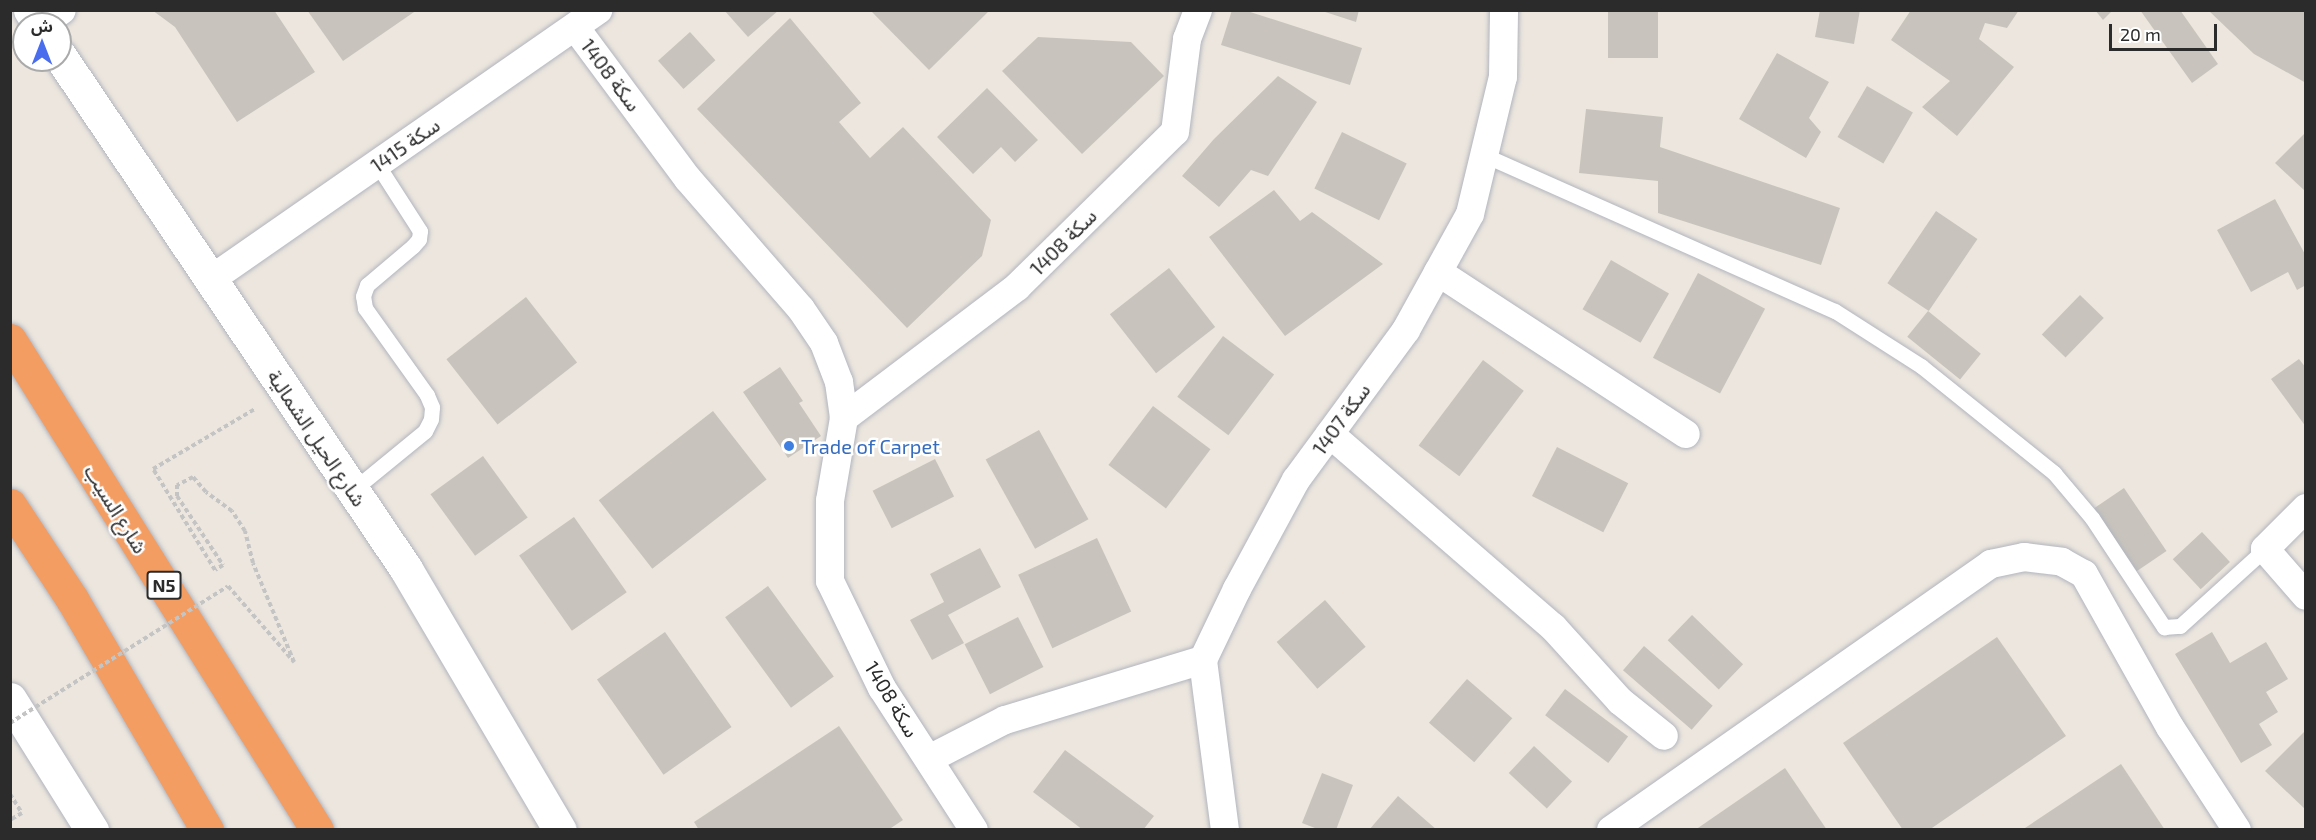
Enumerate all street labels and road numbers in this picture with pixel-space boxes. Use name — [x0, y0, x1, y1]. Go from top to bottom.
street label: سكة 1408 — [576, 34, 646, 116]
street label: سكة 1415 — [366, 113, 444, 177]
street label: سكة 1408 — [1025, 204, 1101, 280]
street label: شارع الحيل الشمالية — [262, 365, 372, 511]
street label: سكة 1407 — [1307, 379, 1375, 459]
street label: شارع السيب — [79, 460, 153, 558]
road number: N5 — [146, 570, 182, 600]
street label: سكة 1408 — [860, 657, 924, 741]

